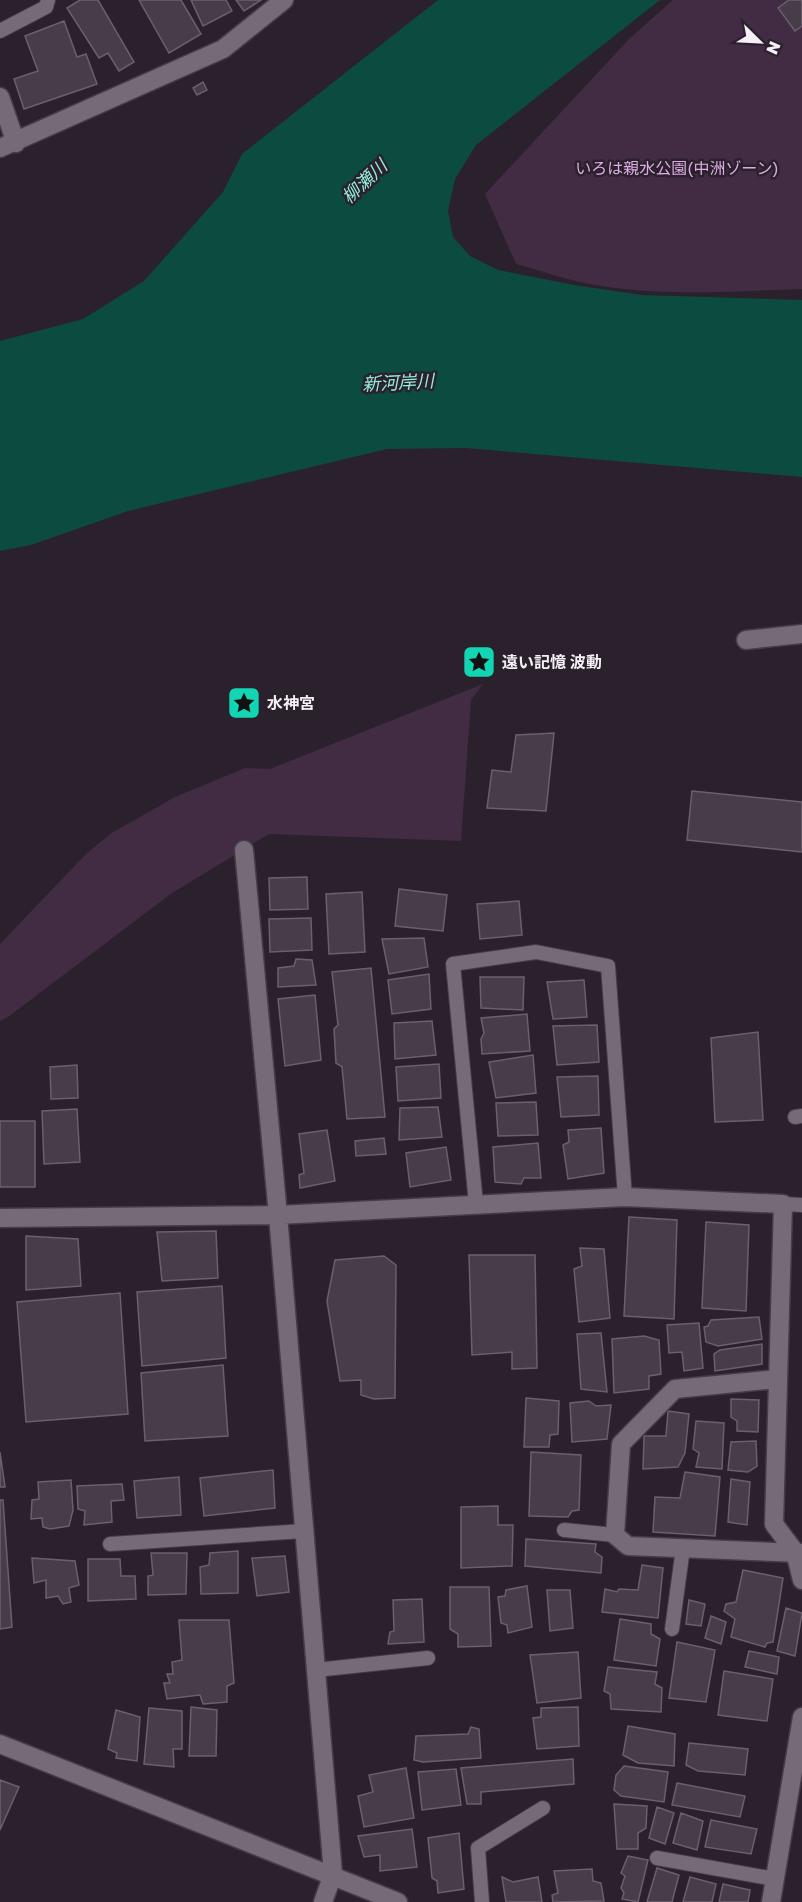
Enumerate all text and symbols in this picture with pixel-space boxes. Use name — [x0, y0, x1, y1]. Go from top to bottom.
north arrow — [730, 12, 790, 72]
text: N — [762, 38, 785, 58]
water label: 柳瀬川 — [337, 153, 393, 207]
park label: いろは親水公園(中洲ゾーン) — [575, 158, 779, 178]
water label: 新河岸川 — [361, 369, 437, 395]
place icon: 遠い記憶 波動 — [461, 644, 497, 680]
place label: 遠い記憶 波動 — [502, 652, 602, 672]
place icon: 水神宮 — [226, 685, 262, 721]
place label: 水神宮 — [267, 693, 315, 713]

